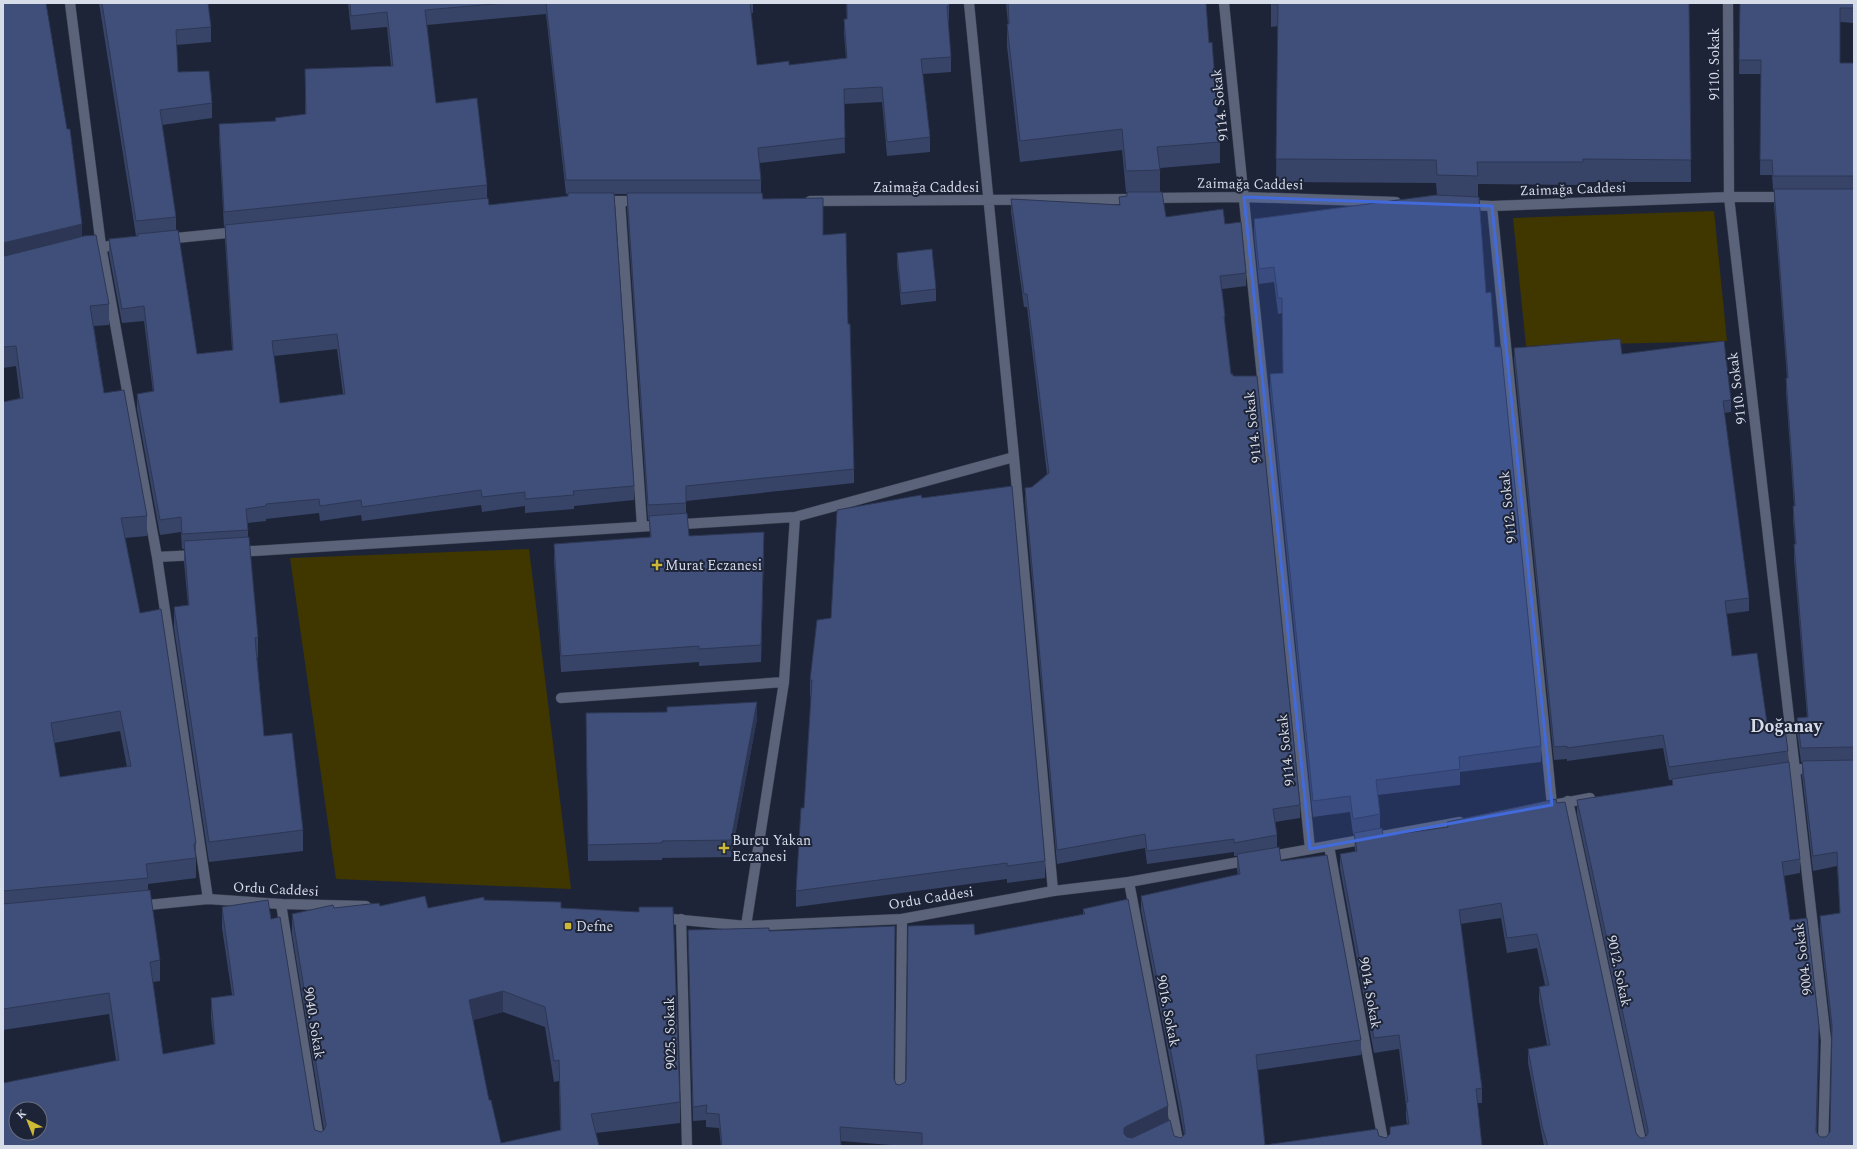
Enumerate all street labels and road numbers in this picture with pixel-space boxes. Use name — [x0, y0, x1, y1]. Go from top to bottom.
street label: 9110. Sokak — [1704, 28, 1725, 100]
street label: 9114. Sokak — [1206, 68, 1234, 142]
street label: Zaimağa Caddesi — [1196, 173, 1304, 195]
street label: Zaimağa Caddesi — [873, 177, 979, 198]
street label: Zaimağa Caddesi — [1519, 177, 1627, 201]
street label: 9110. Sokak — [1722, 351, 1752, 425]
street label: 9114. Sokak — [1239, 390, 1267, 464]
street label: 9112. Sokak — [1494, 470, 1522, 544]
street label: 9114. Sokak — [1272, 713, 1300, 787]
street label: Ordu Caddesi — [233, 876, 319, 902]
street label: Ordu Caddesi — [887, 881, 975, 915]
street label: 9004. Sokak — [1788, 922, 1818, 996]
street label: 9012. Sokak — [1601, 933, 1637, 1009]
street label: 9014. Sokak — [1353, 955, 1387, 1031]
street label: 9016. Sokak — [1151, 973, 1185, 1049]
street label: 9040. Sokak — [298, 986, 330, 1061]
street label: 9025. Sokak — [659, 996, 681, 1069]

